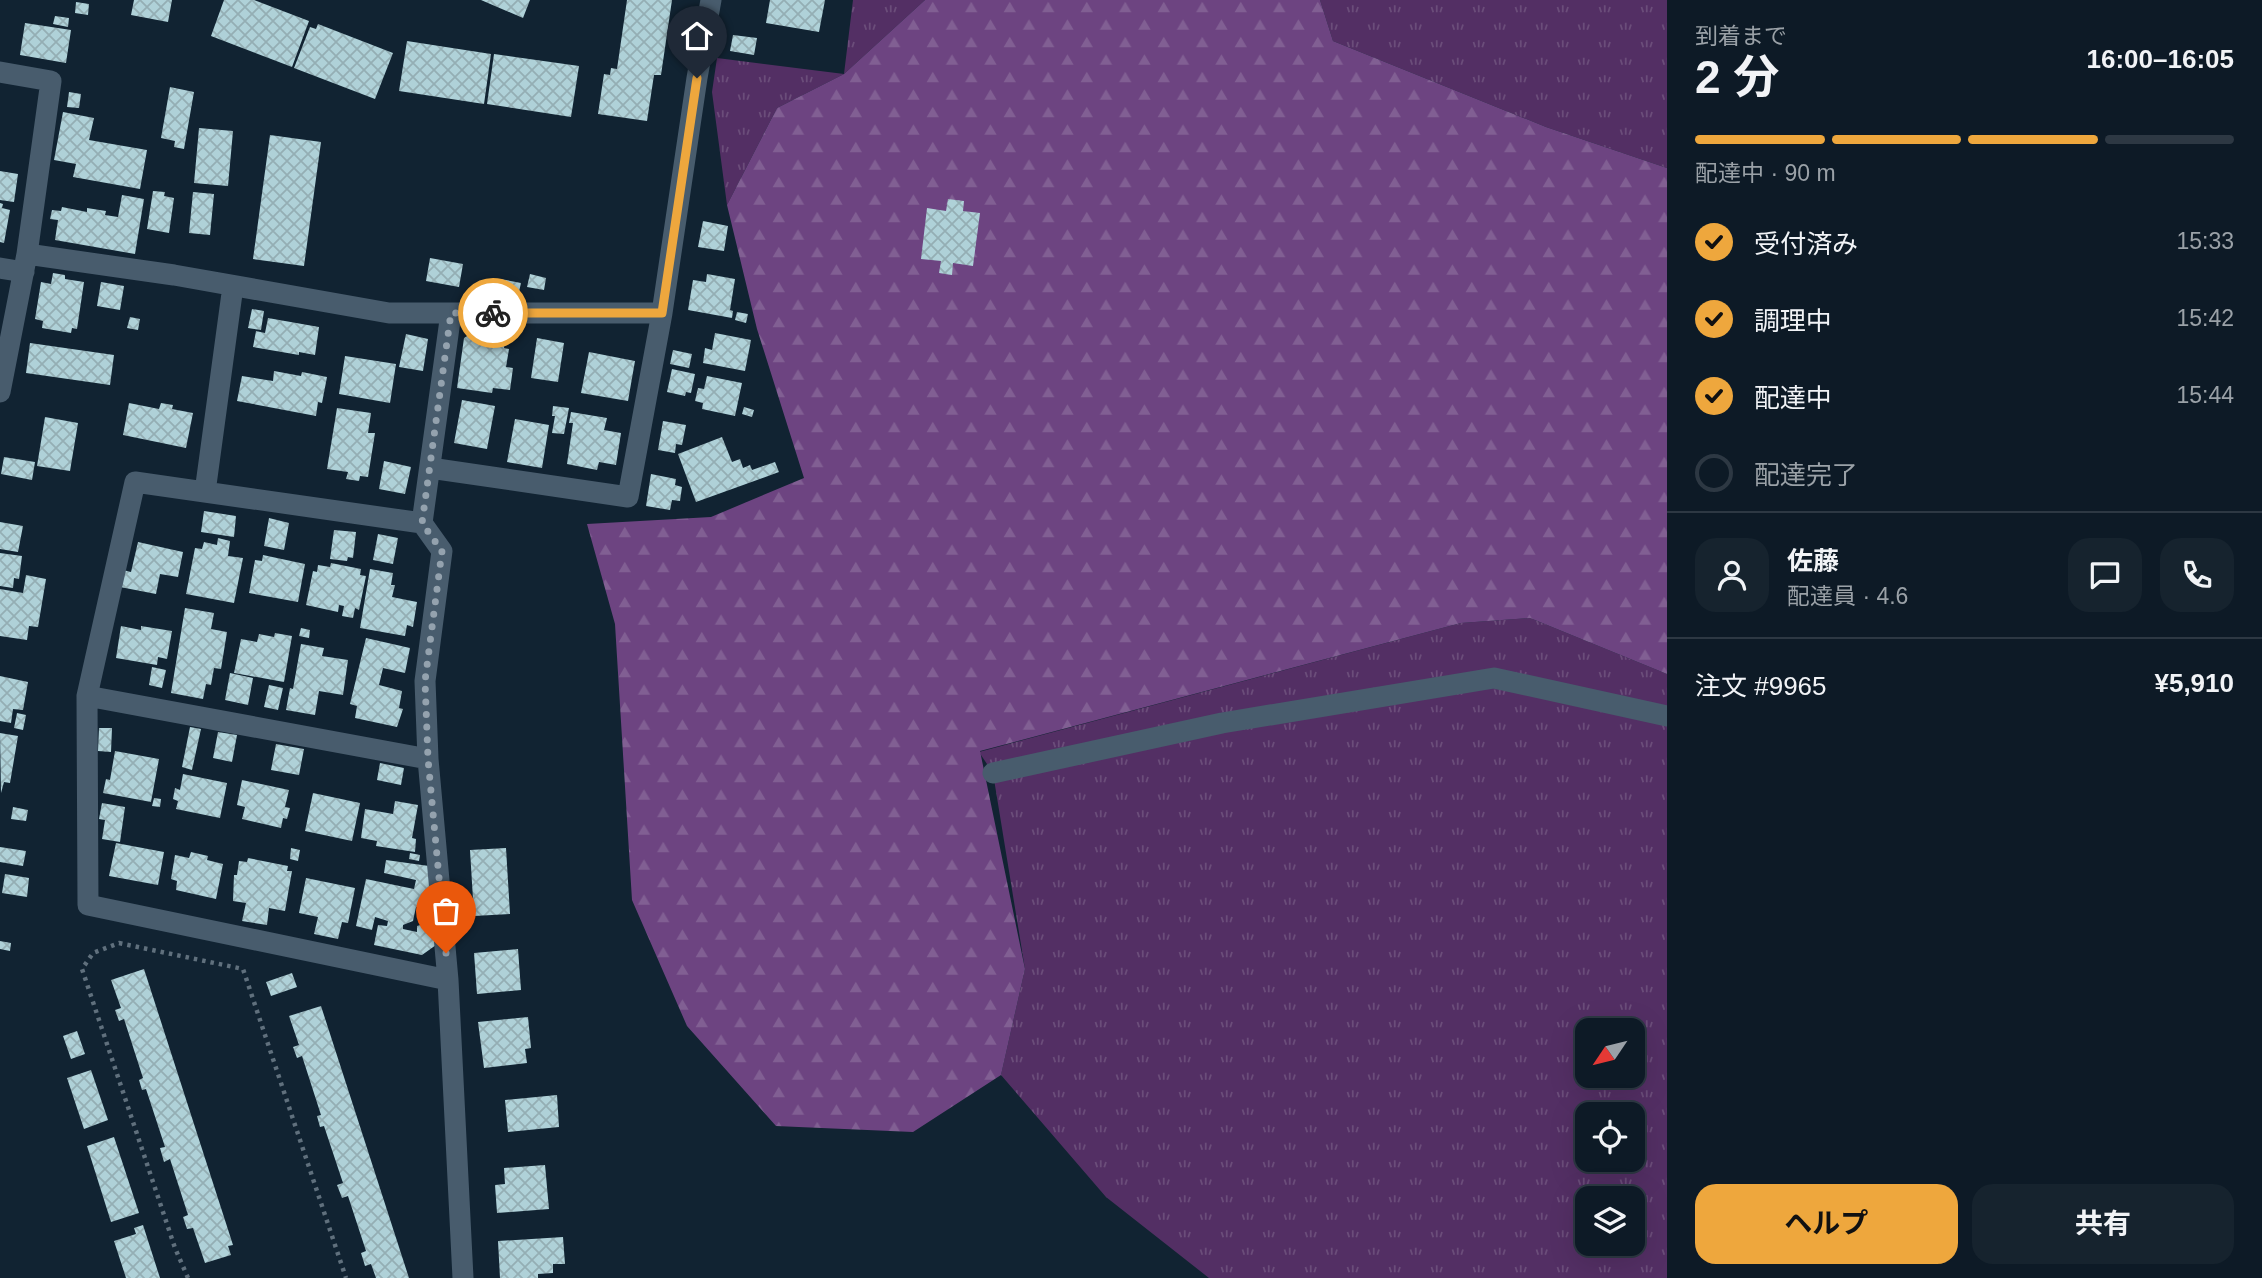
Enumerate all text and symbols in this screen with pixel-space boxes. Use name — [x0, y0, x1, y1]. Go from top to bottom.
pin — [667, 6, 727, 78]
icon: home — [678, 17, 716, 55]
text: 到着まで — [1695, 23, 1787, 49]
text: 16:00–16:05 — [2087, 44, 2234, 74]
text: 2 分 — [1695, 51, 1779, 103]
text: 配達中 · 90 m — [1695, 160, 1836, 186]
icon: check — [1695, 223, 1733, 261]
text: 15:33 — [2176, 228, 2234, 254]
text: 受付済み — [1754, 229, 1858, 259]
courier — [458, 278, 528, 348]
icon: bike — [474, 294, 512, 332]
icon: check — [1695, 300, 1733, 338]
text: 15:42 — [2176, 305, 2234, 331]
text: 調理中 — [1754, 306, 1832, 336]
icon: check — [1695, 377, 1733, 415]
text: 15:44 — [2176, 382, 2234, 408]
text: 配達中 — [1754, 383, 1832, 413]
text: 配達完了 — [1754, 460, 1858, 490]
button: person — [1695, 538, 1769, 612]
button: chat — [2068, 538, 2142, 612]
button: phone — [2160, 538, 2234, 612]
text: 佐藤 — [1787, 546, 1839, 576]
text: 配達員 · 4.6 — [1787, 583, 1908, 609]
text: ¥5,910 — [2154, 668, 2234, 698]
text: 注文 #9965 — [1695, 671, 1827, 701]
pin — [416, 881, 476, 953]
icon: bag — [427, 892, 465, 930]
north arrow — [1575, 1018, 1645, 1088]
map controls — [1575, 1018, 1645, 1256]
button: locate — [1575, 1102, 1645, 1172]
button: ヘルプ — [1695, 1184, 1958, 1264]
button: 共有 — [1972, 1184, 2234, 1264]
button: layers — [1575, 1186, 1645, 1256]

